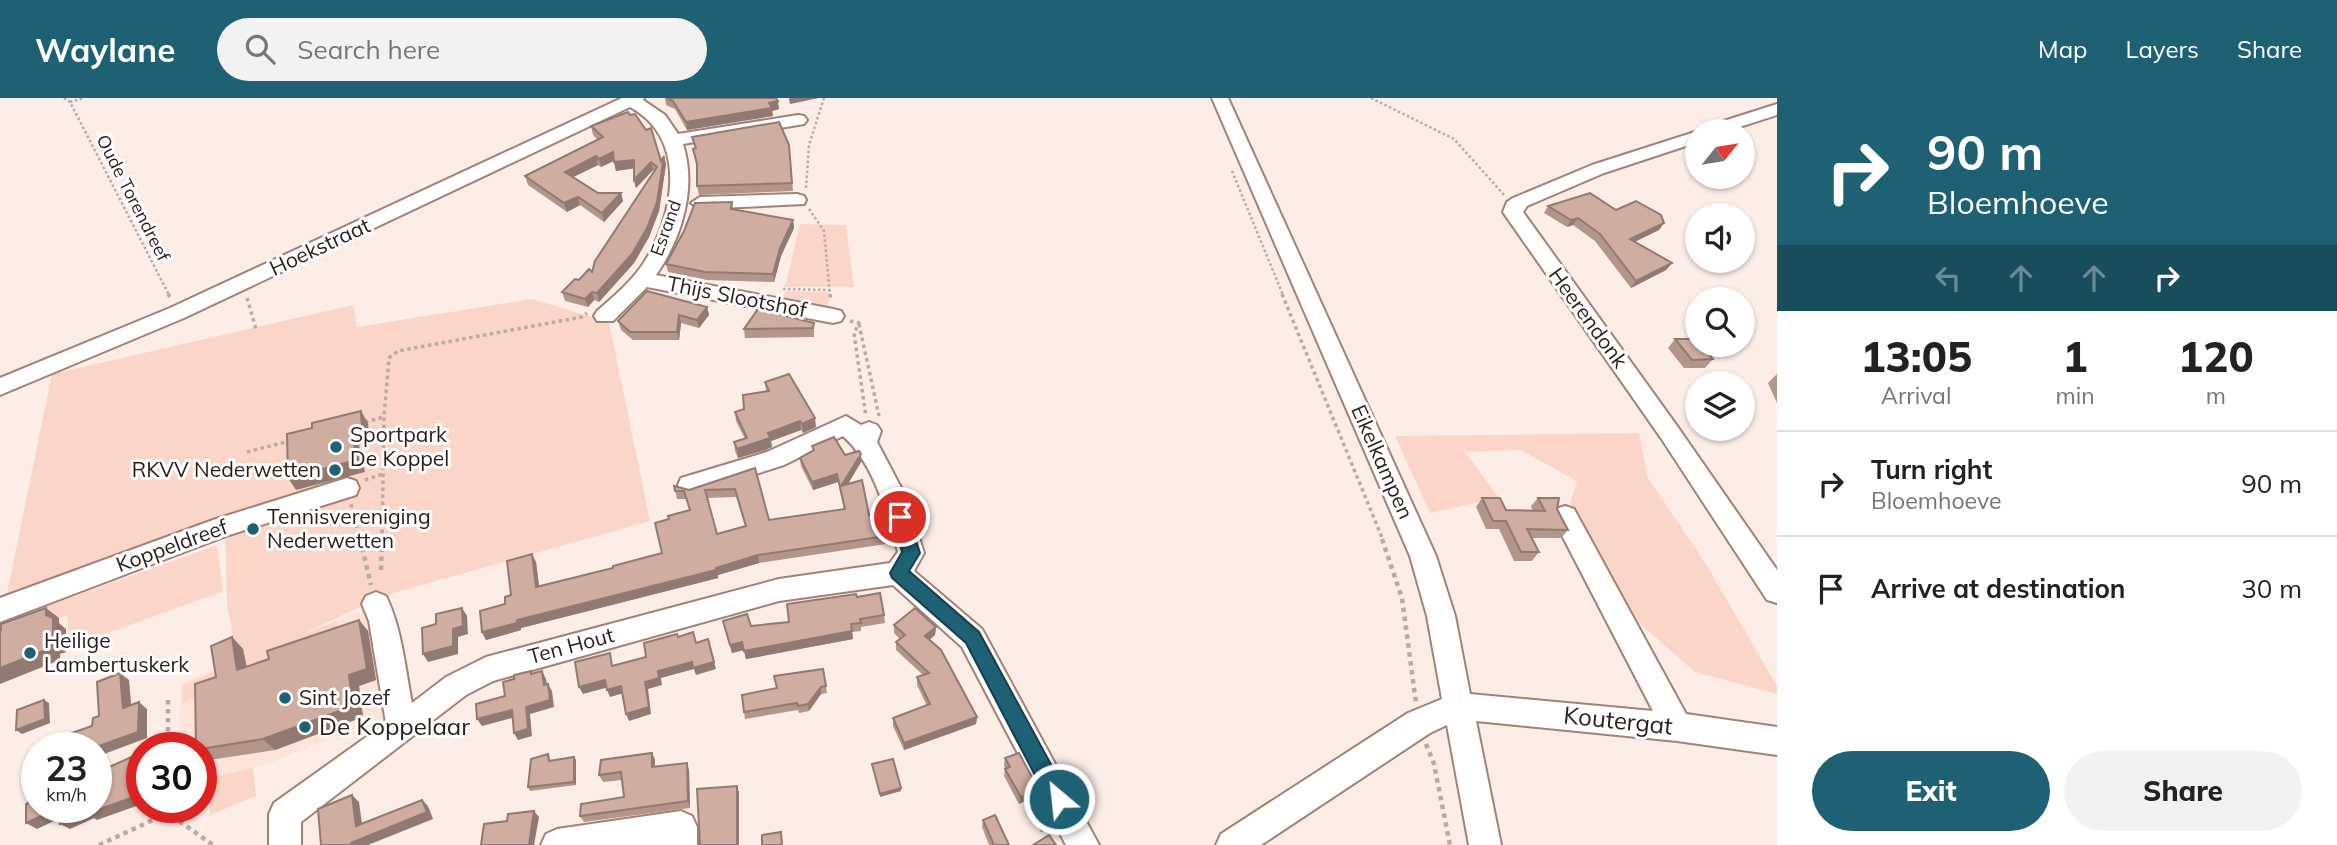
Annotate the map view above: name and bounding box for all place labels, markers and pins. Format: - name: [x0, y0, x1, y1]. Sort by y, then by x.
- place label: Sportpark De Koppel: [350, 421, 449, 471]
- marker: Sportpark De Koppel: [328, 439, 344, 455]
- place label: RKVV Nederwetten: [132, 456, 321, 482]
- marker: RKVV Nederwetten: [327, 462, 343, 478]
- pin: [870, 487, 930, 547]
- place label: Tennisvereniging Nederwetten: [267, 503, 431, 553]
- marker: Tennisvereniging Nederwetten: [245, 521, 261, 537]
- place label: Heilige Lambertuskerk: [44, 627, 189, 677]
- marker: Heilige Lambertuskerk: [22, 645, 38, 661]
- place label: Sint Jozef: [299, 684, 391, 710]
- marker: Sint Jozef: [277, 690, 293, 706]
- place label: De Koppelaar: [319, 711, 470, 741]
- marker: De Koppelaar: [297, 719, 313, 735]

